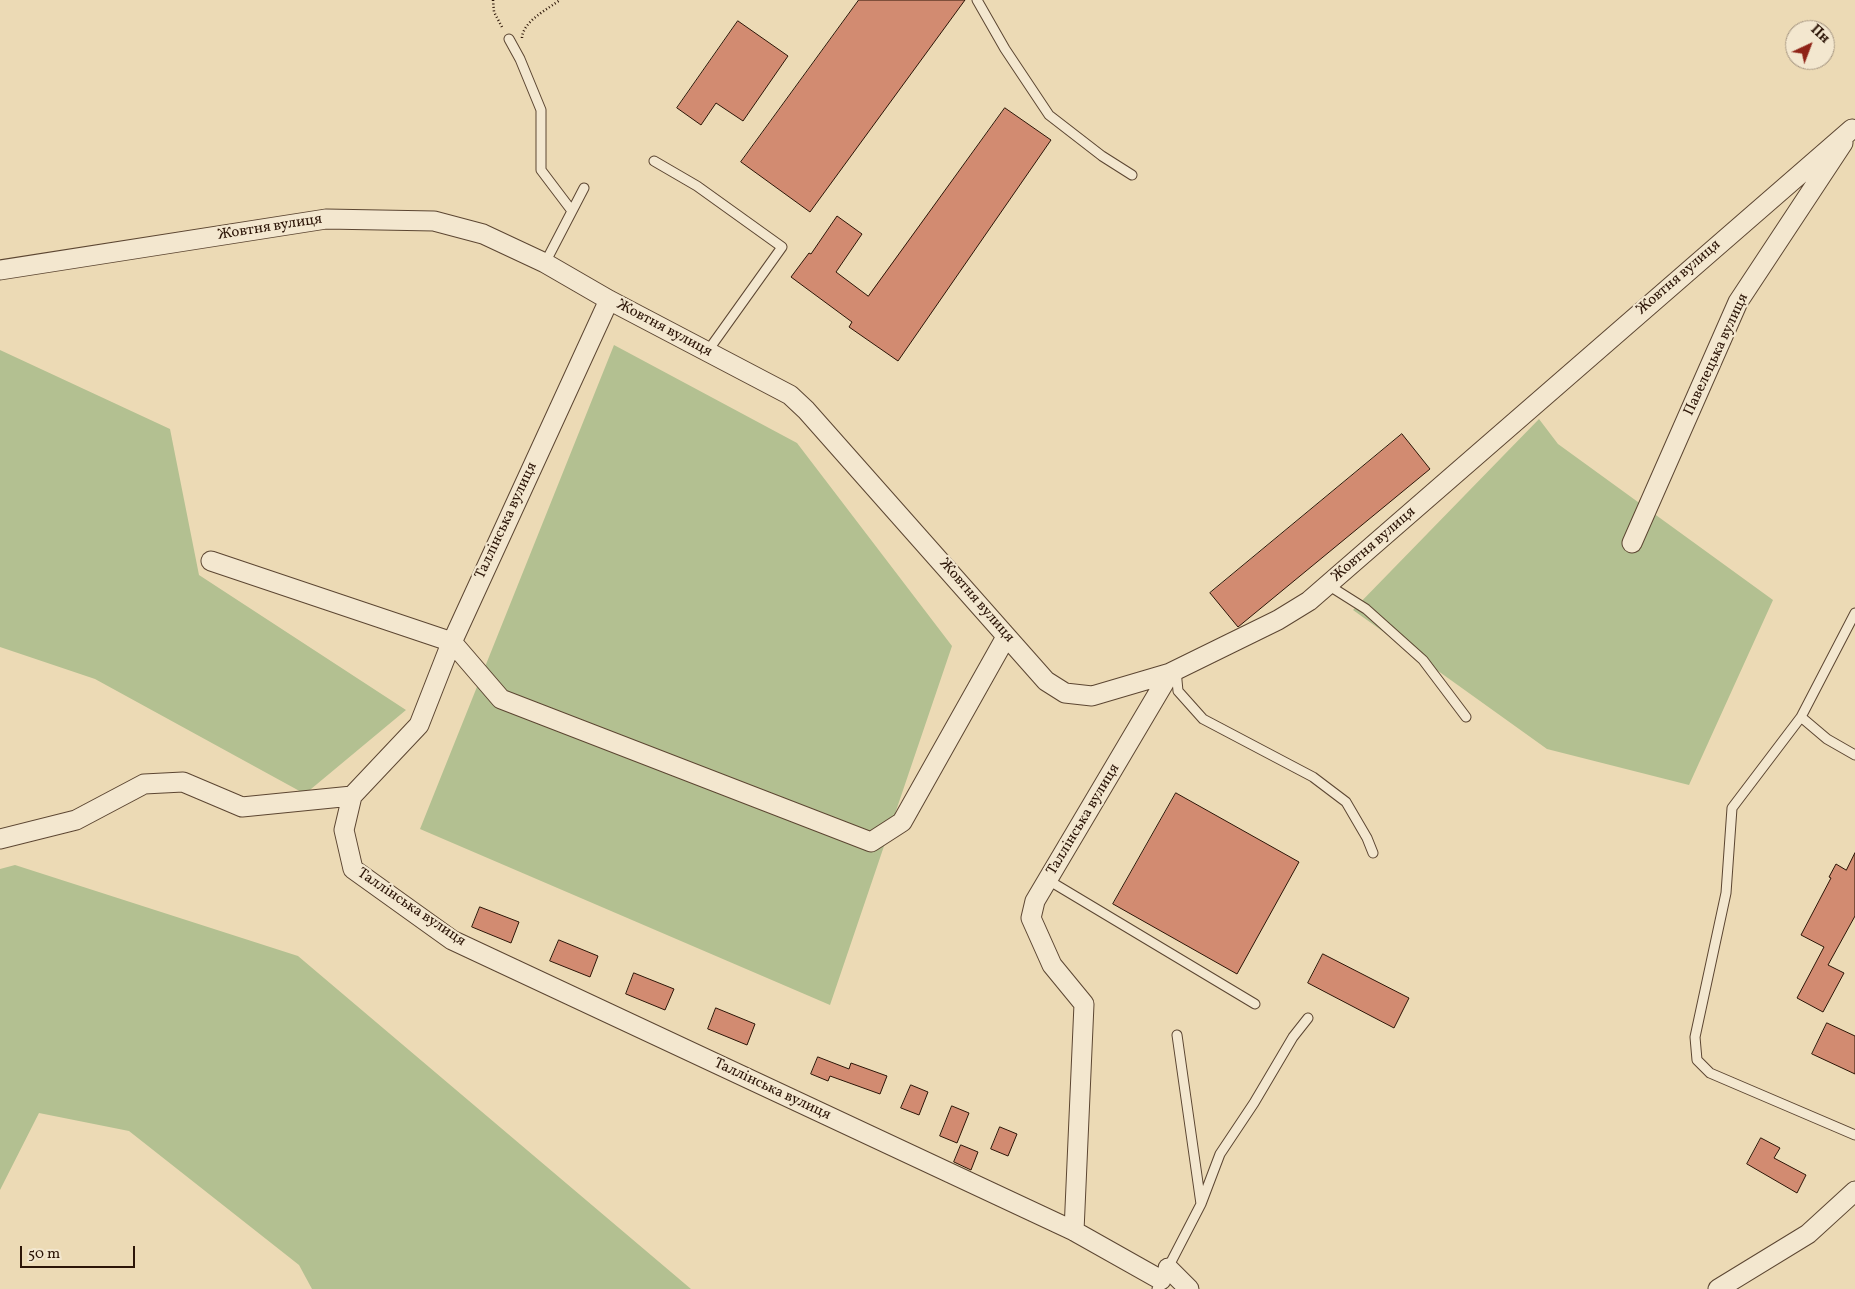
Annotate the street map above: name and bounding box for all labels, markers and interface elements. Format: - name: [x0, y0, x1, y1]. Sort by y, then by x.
- north arrow: [1785, 20, 1835, 70]
- text: Пн: [1806, 21, 1834, 48]
- street label: Жовтня вулиця: [216, 211, 324, 245]
- street label: Жовтня вулиця: [1633, 237, 1725, 319]
- street label: Павелецька вулиця: [1681, 291, 1753, 419]
- street label: Жовтня вулиця: [613, 296, 715, 362]
- street label: Таллінська вулиця: [472, 460, 542, 582]
- street label: Жовтня вулиця: [1328, 504, 1420, 586]
- street label: Жовтня вулиця: [935, 555, 1017, 647]
- street label: Таллінська вулиця: [1044, 761, 1124, 879]
- street label: Таллінська вулиця: [353, 865, 469, 951]
- street label: Таллінська вулиця: [711, 1055, 833, 1125]
- scale bar: [22, 1236, 138, 1268]
- text: 50 m: [28, 1244, 60, 1265]

